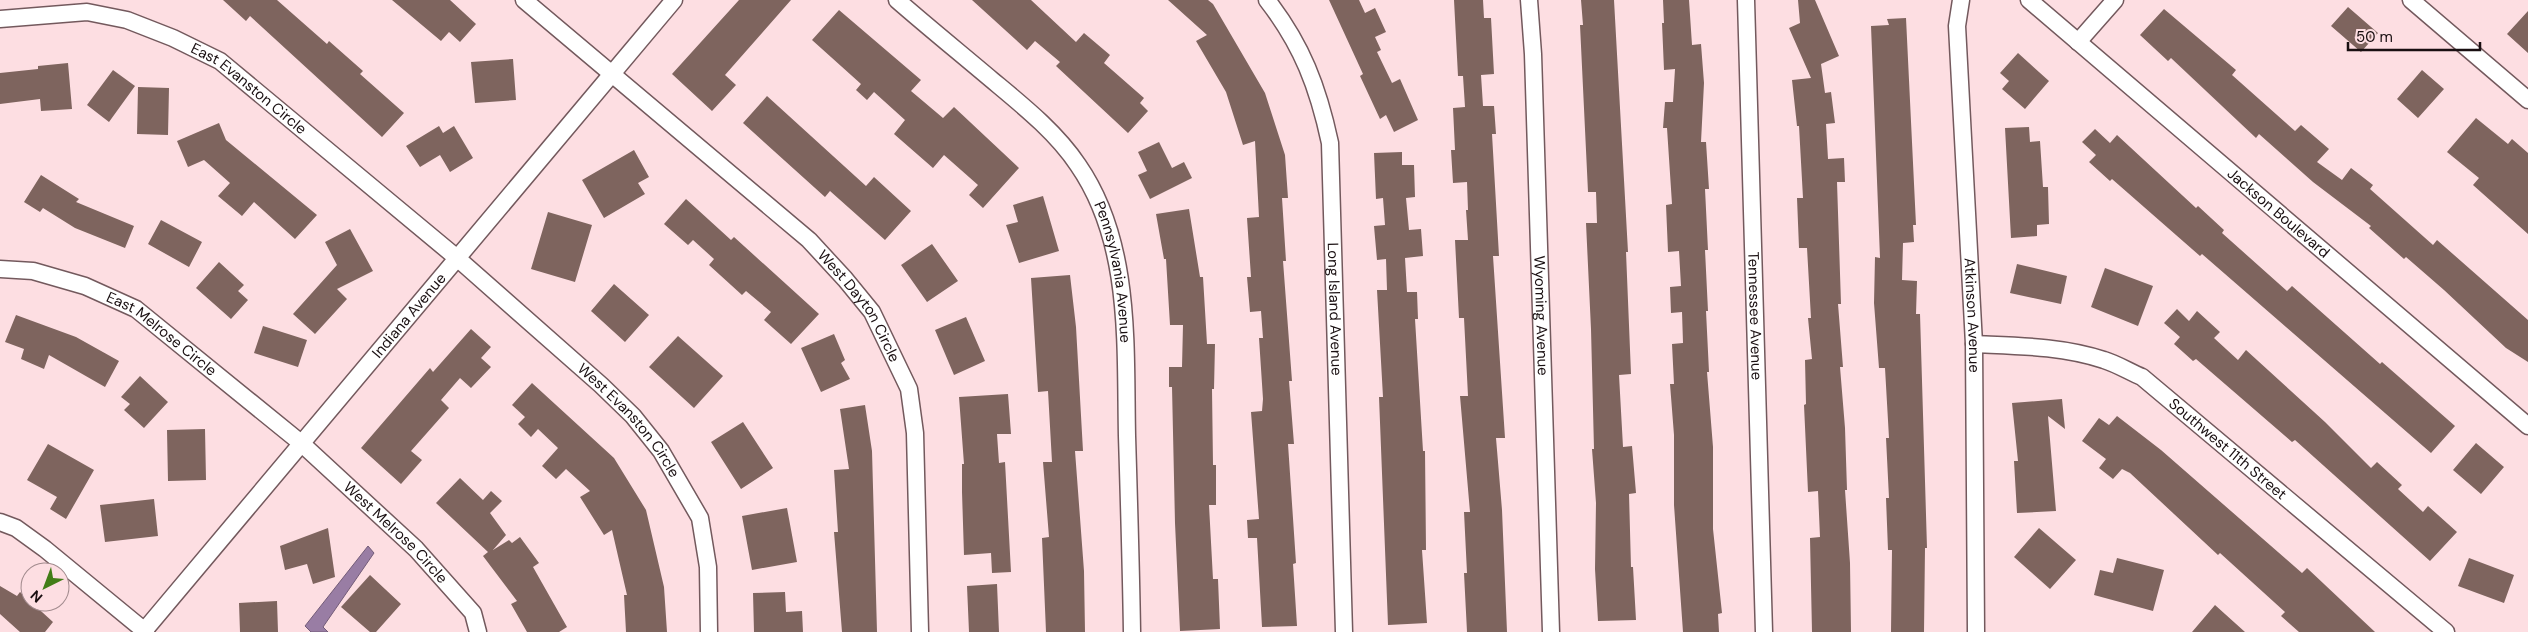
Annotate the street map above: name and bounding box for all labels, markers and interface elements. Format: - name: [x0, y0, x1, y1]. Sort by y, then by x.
- scale bar: [2348, 20, 2480, 52]
- text: 50 m: [2356, 27, 2393, 47]
- street label: East Evanston Circle: [187, 38, 311, 139]
- street label: Jackson Boulevard: [2223, 163, 2334, 262]
- street label: Pennsylvania Avenue: [1089, 198, 1135, 343]
- street label: Long Island Avenue: [1323, 242, 1347, 376]
- street label: West Dayton Circle: [813, 246, 905, 365]
- street label: Tennessee Avenue: [1743, 251, 1767, 380]
- street label: Wyoming Avenue: [1529, 255, 1553, 376]
- street label: Atkinson Avenue: [1959, 257, 1984, 373]
- street label: Indiana Avenue: [368, 269, 450, 362]
- street label: East Melrose Circle: [103, 287, 221, 381]
- street label: West Evanston Circle: [573, 359, 684, 481]
- street label: Southwest 11th Street: [2165, 394, 2291, 504]
- street label: West Melrose Circle: [339, 477, 452, 588]
- north arrow: [20, 562, 70, 612]
- text: N: [26, 587, 46, 607]

